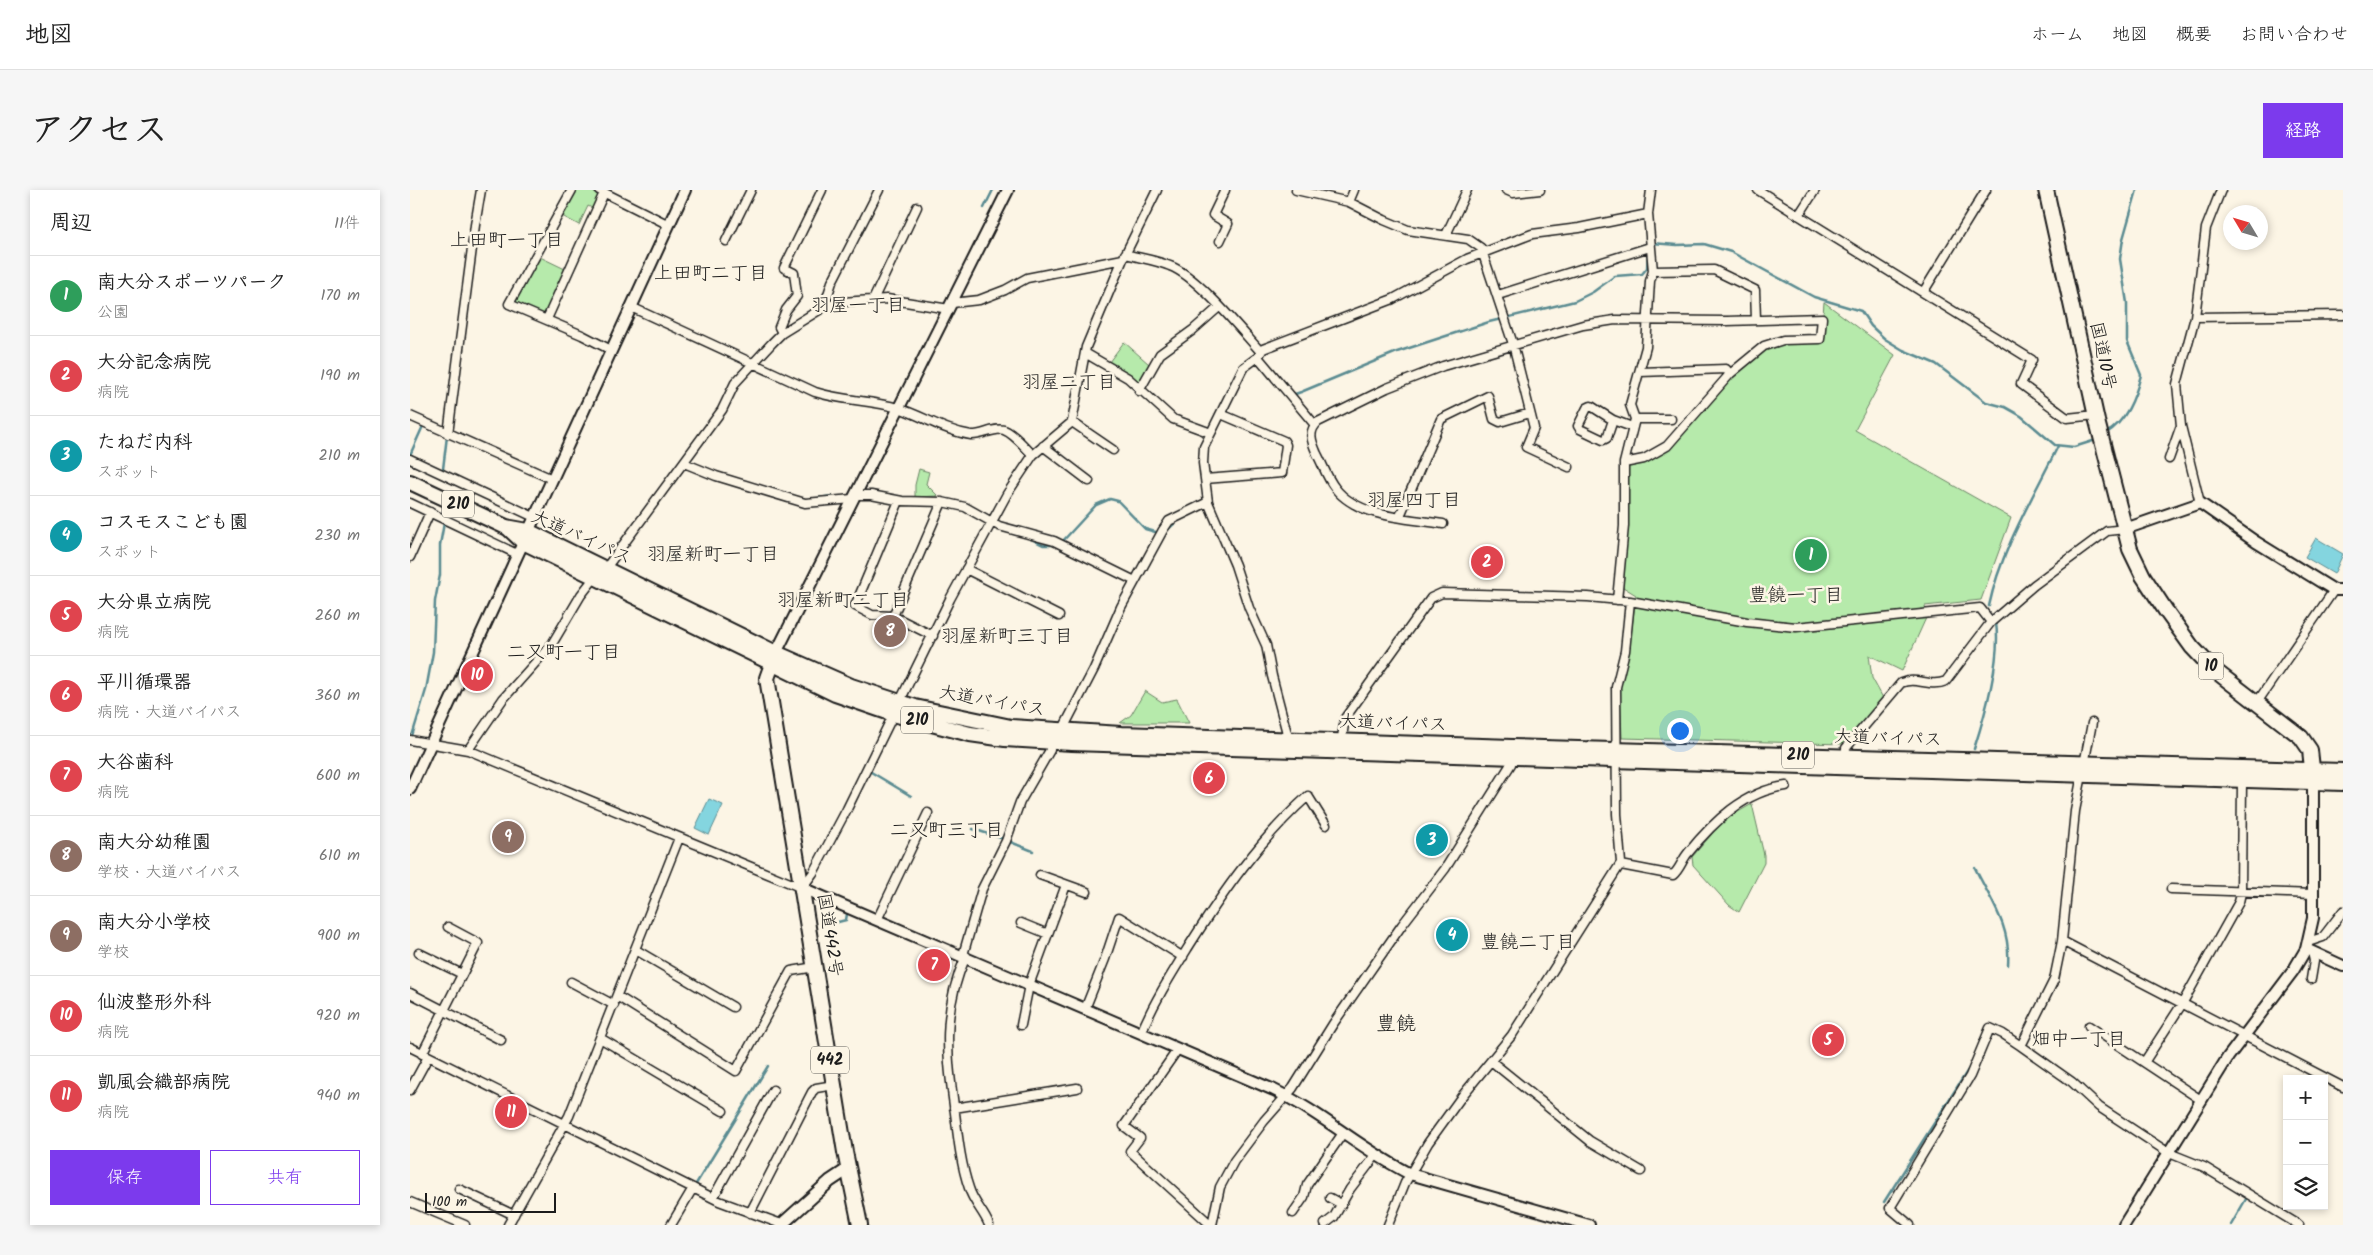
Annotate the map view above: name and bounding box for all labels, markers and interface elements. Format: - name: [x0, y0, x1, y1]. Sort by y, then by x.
- text: 地図: [25, 16, 73, 55]
- text: ホーム: [2031, 21, 2084, 50]
- text: 地図: [2112, 21, 2148, 50]
- text: 概要: [2176, 21, 2212, 50]
- text: お問い合わせ: [2240, 21, 2348, 50]
- button: 経路: [2263, 103, 2343, 158]
- text: アクセス: [30, 104, 168, 160]
- north arrow: [2223, 205, 2268, 250]
- text: 周辺: [50, 207, 92, 240]
- text: 11件: [334, 211, 360, 236]
- district label: 上田町一丁目: [450, 226, 564, 256]
- district label: 上田町二丁目: [654, 259, 768, 289]
- text: 南大分スポーツパーク: [97, 268, 286, 298]
- text: 1: [64, 283, 68, 308]
- text: 170 m: [320, 283, 360, 308]
- district label: 羽屋一丁目: [810, 291, 906, 321]
- text: 公園: [97, 300, 129, 325]
- street label: 国道10号: [2081, 319, 2123, 393]
- text: 大分記念病院: [97, 348, 211, 378]
- text: 2: [61, 363, 71, 388]
- text: 190 m: [320, 363, 360, 388]
- district label: 羽屋二丁目: [1021, 368, 1117, 398]
- text: 病院: [97, 380, 129, 405]
- text: たねだ内科: [97, 428, 192, 458]
- text: 3: [62, 443, 70, 468]
- text: 210 m: [319, 443, 360, 468]
- text: スポット: [97, 460, 161, 485]
- district label: 羽屋四丁目: [1366, 486, 1462, 516]
- road number: 210: [442, 490, 474, 518]
- street label: 大道バイパス: [526, 503, 636, 573]
- text: コスモスこども園: [97, 508, 248, 538]
- text: 4: [62, 523, 70, 548]
- text: 230 m: [314, 523, 360, 548]
- pin: 1: [1795, 536, 1827, 574]
- text: スポット: [97, 540, 161, 565]
- district label: 羽屋新町一丁目: [646, 540, 780, 570]
- pin: 2: [1471, 543, 1503, 581]
- district label: 豊饒一丁目: [1748, 581, 1844, 611]
- district label: 羽屋新町二丁目: [776, 586, 910, 616]
- text: 大分県立病院: [97, 588, 211, 618]
- text: 5: [62, 603, 70, 628]
- text: 260 m: [315, 603, 360, 628]
- pin: 8: [874, 612, 906, 650]
- text: 病院: [97, 620, 129, 645]
- district label: 羽屋新町三丁目: [940, 622, 1074, 652]
- district label: 二又町一丁目: [507, 638, 621, 668]
- road number: 10: [2198, 652, 2224, 680]
- pin: 10: [461, 656, 493, 694]
- text: 平川循環器: [97, 668, 192, 698]
- street label: 大道バイパス: [936, 678, 1048, 726]
- text: 6: [62, 683, 70, 708]
- text: 360 m: [315, 683, 360, 708]
- text: 病院 · 大道バイパス: [97, 700, 241, 725]
- road number: 210: [901, 706, 933, 734]
- street label: 大道バイパス: [1339, 708, 1447, 740]
- your location: [1667, 718, 1693, 744]
- street label: 大道バイパス: [1834, 723, 1942, 755]
- road number: 210: [1782, 742, 1814, 768]
- text: 大谷歯科: [97, 748, 173, 778]
- pin: 6: [1193, 759, 1225, 797]
- text: 7: [62, 763, 70, 788]
- text: 600 m: [316, 763, 360, 788]
- text: 病院: [97, 780, 129, 805]
- district label: 二又町三丁目: [890, 816, 1004, 846]
- pin: 9: [492, 818, 524, 856]
- pin: 3: [1416, 821, 1448, 859]
- text: 南大分幼稚園: [97, 828, 211, 858]
- text: 8: [61, 843, 71, 868]
- text: 610 m: [319, 843, 360, 868]
- text: 学校 · 大道バイパス: [97, 860, 241, 885]
- street label: 国道442号: [808, 891, 850, 979]
- text: 南大分小学校: [97, 908, 211, 938]
- pin: 4: [1436, 916, 1468, 954]
- text: 9: [62, 923, 70, 948]
- text: 900 m: [317, 923, 360, 948]
- district label: 豊饒二丁目: [1480, 928, 1576, 958]
- text: 学校: [97, 940, 129, 965]
- pin: 7: [918, 946, 950, 984]
- text: 仙波整形外科: [97, 988, 211, 1018]
- text: 10: [59, 1003, 73, 1028]
- text: 920 m: [316, 1003, 360, 1028]
- district label: 豊饒: [1376, 1009, 1416, 1041]
- text: 病院: [97, 1020, 129, 1045]
- pin: 5: [1812, 1021, 1844, 1059]
- district label: 畑中一丁目: [2031, 1025, 2127, 1055]
- road number: 442: [811, 1046, 849, 1074]
- text: 凱風会織部病院: [97, 1068, 230, 1098]
- map controls: [2283, 1075, 2328, 1210]
- button: +: [2283, 1075, 2328, 1120]
- text: 11: [61, 1083, 71, 1108]
- text: 940 m: [316, 1083, 360, 1108]
- pin: 11: [495, 1093, 527, 1131]
- text: 病院: [97, 1100, 129, 1125]
- button: −: [2283, 1120, 2328, 1165]
- button: 保存: [50, 1150, 200, 1205]
- button: 共有: [210, 1150, 360, 1205]
- button: layers: [2283, 1165, 2328, 1210]
- scale bar: [425, 1190, 556, 1213]
- text: 100 m: [432, 1191, 467, 1213]

